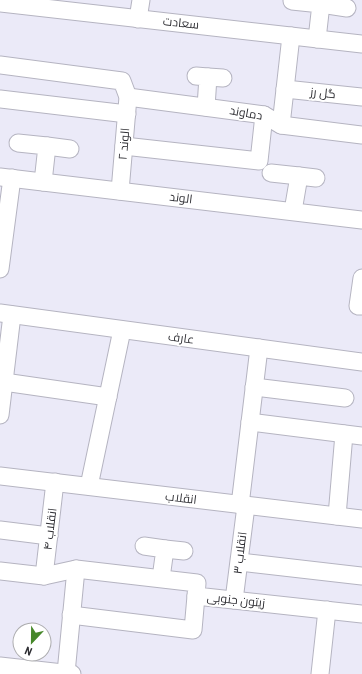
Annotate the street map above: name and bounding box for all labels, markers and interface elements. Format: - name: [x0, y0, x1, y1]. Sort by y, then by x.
- street label: سعادت: [162, 14, 200, 32]
- street label: گل رز: [309, 85, 336, 101]
- street label: دماوند: [228, 103, 264, 123]
- street label: الوند ۲: [116, 127, 132, 161]
- street label: الوند: [169, 190, 193, 206]
- street label: عارف: [167, 329, 195, 347]
- street label: انقلاب: [164, 489, 198, 507]
- street label: انقلاب ۴: [40, 507, 60, 551]
- street label: انقلاب ۳: [230, 531, 250, 575]
- street label: زیتون جنوبی: [206, 590, 266, 610]
- north arrow: [12, 622, 52, 662]
- text: N: [23, 643, 34, 658]

